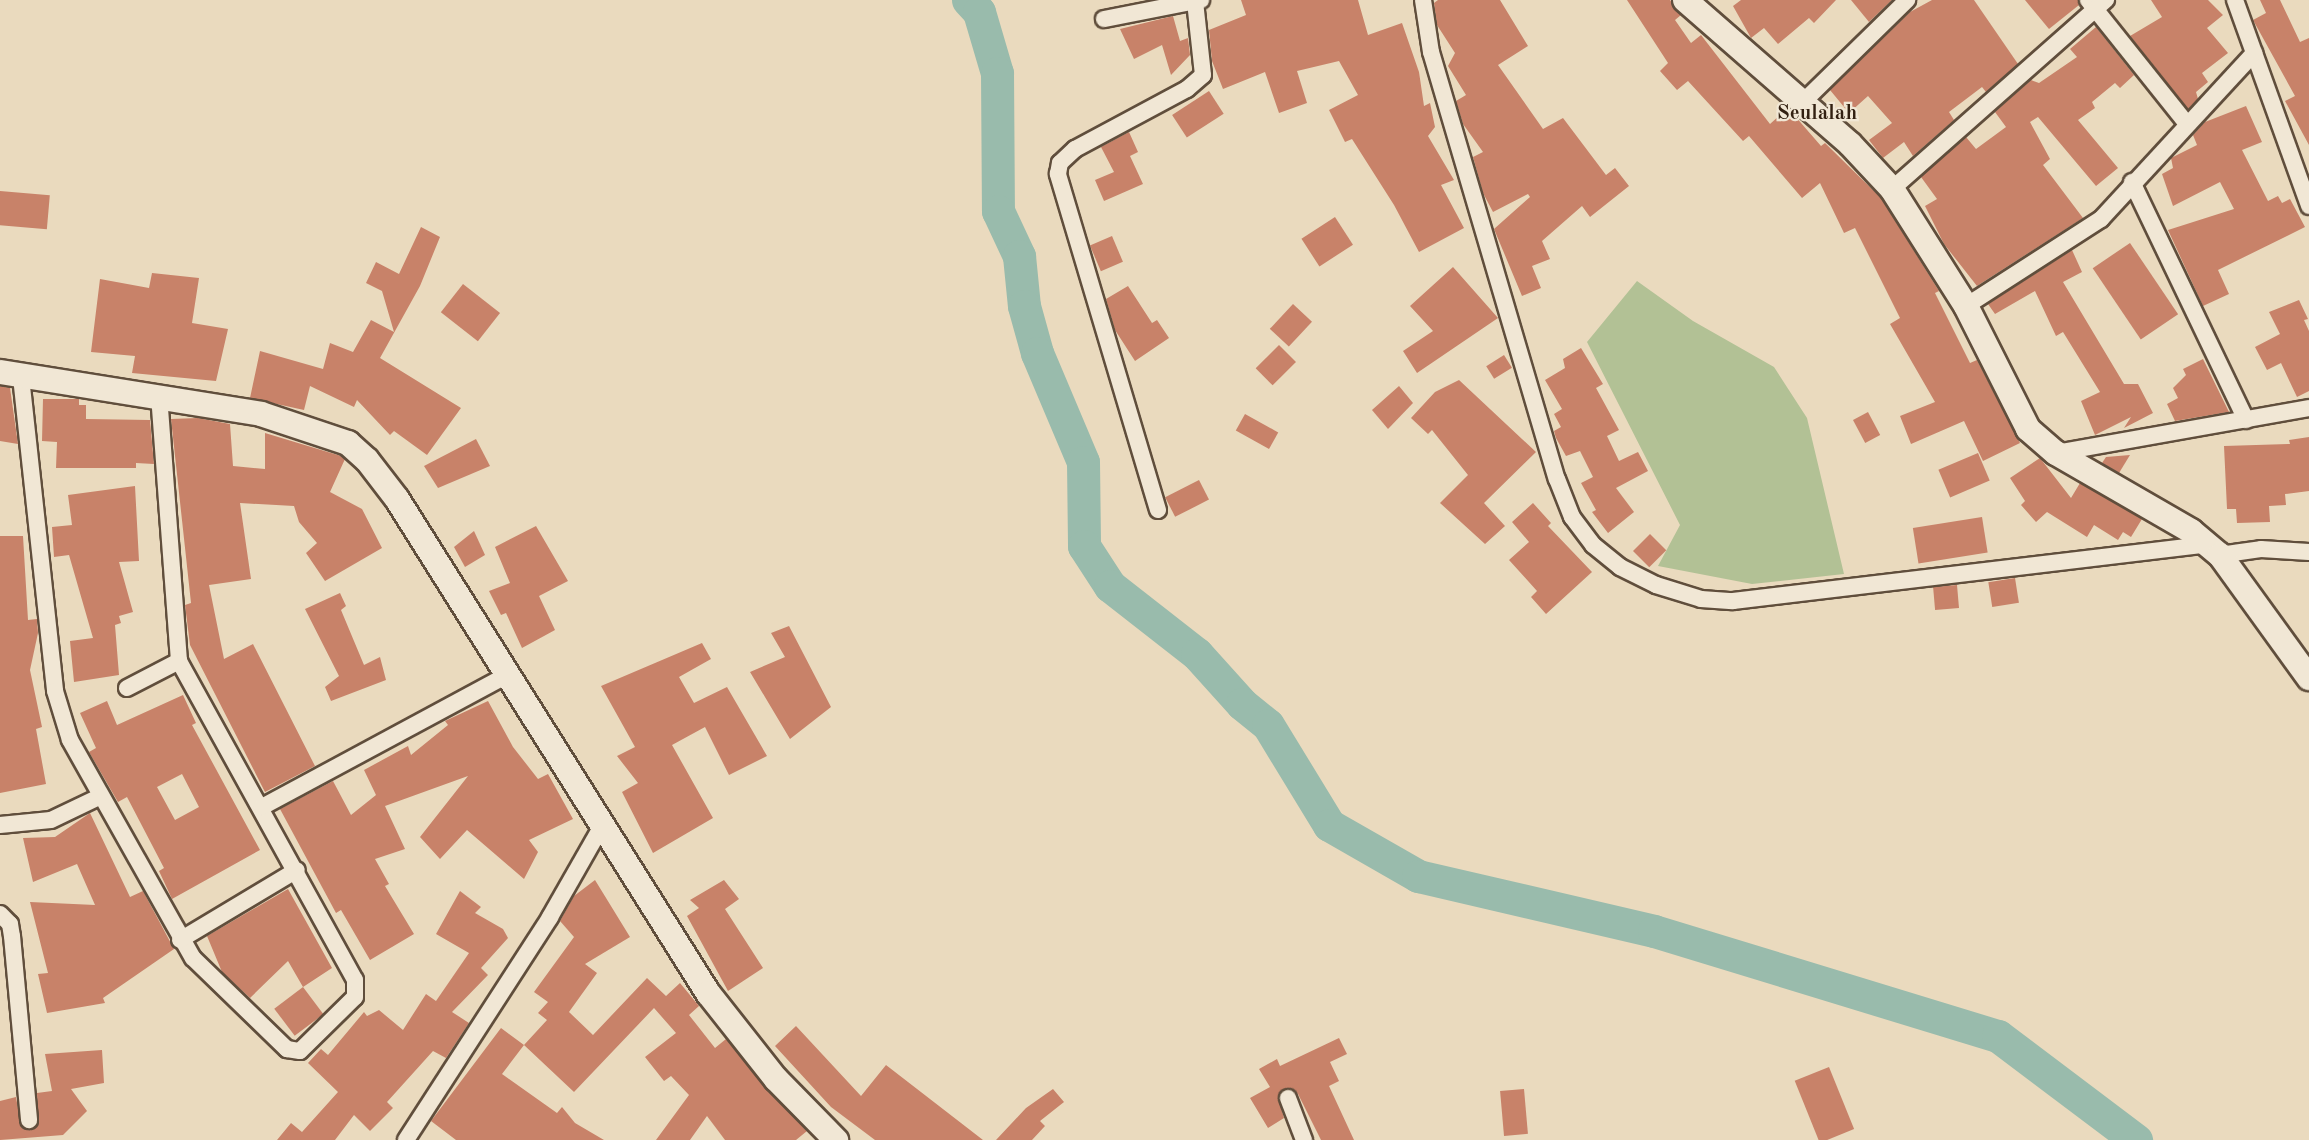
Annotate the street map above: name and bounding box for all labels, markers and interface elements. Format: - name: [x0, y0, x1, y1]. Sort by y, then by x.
- district label: Seulalah: [1777, 101, 1857, 127]

